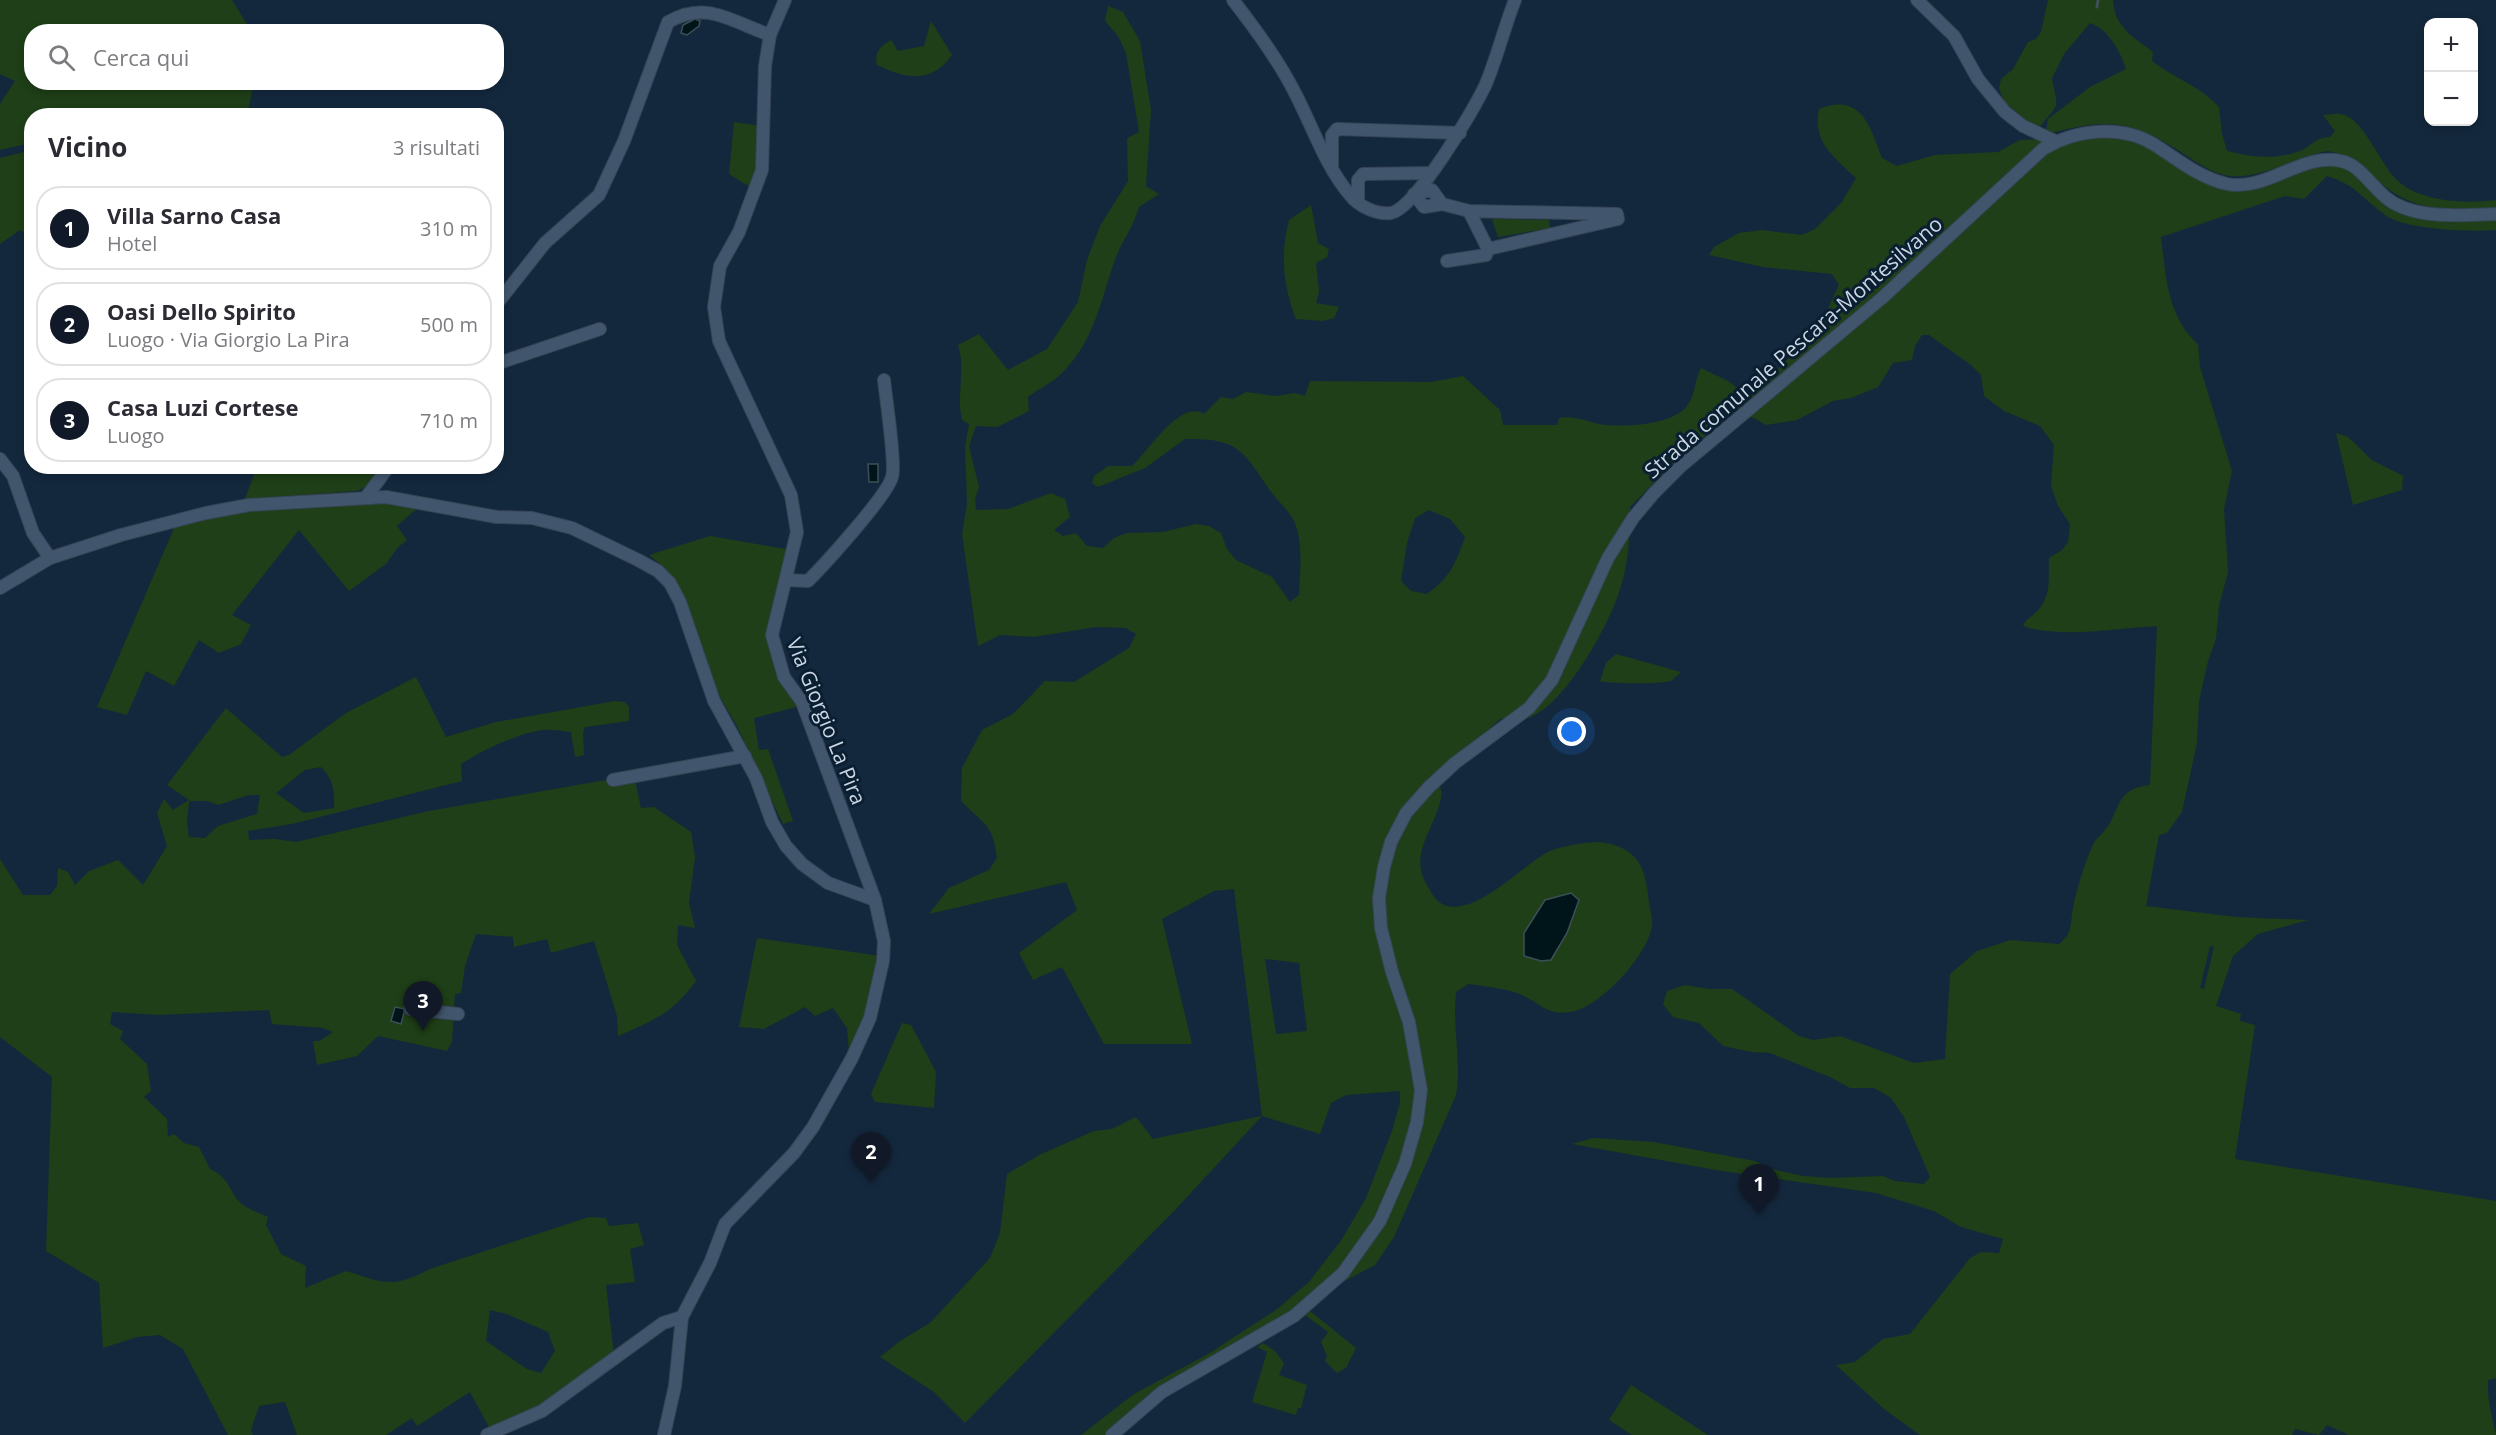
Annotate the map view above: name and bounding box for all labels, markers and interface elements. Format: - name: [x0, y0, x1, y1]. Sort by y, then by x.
- map controls: [2424, 18, 2478, 126]
- button: +: [2424, 18, 2478, 72]
- search box: [24, 24, 504, 90]
- icon: search: [45, 41, 78, 74]
- text: Cerca qui: [93, 42, 189, 72]
- button: −: [2424, 72, 2478, 126]
- text: Vicino: [48, 129, 127, 165]
- text: 3 risultati: [393, 134, 480, 161]
- text: Villa Sarno Casa: [107, 200, 281, 230]
- street label: Strada comunale Pescara-Montesilvano: [1638, 210, 1948, 484]
- text: 1: [64, 215, 75, 242]
- text: 310 m: [420, 215, 478, 242]
- text: Hotel: [107, 230, 157, 257]
- text: Oasi Dello Spirito: [107, 296, 296, 326]
- text: 2: [64, 311, 75, 338]
- text: 500 m: [420, 311, 478, 338]
- text: Luogo · Via Giorgio La Pira: [107, 326, 350, 353]
- text: Casa Luzi Cortese: [107, 392, 298, 422]
- text: 3: [64, 407, 75, 434]
- text: 710 m: [420, 407, 478, 434]
- text: Luogo: [107, 422, 165, 449]
- street label: Via Giorgio La Pira: [781, 633, 873, 809]
- your location: [1557, 717, 1586, 746]
- pin: 3: [404, 982, 442, 1031]
- pin: 2: [852, 1132, 890, 1182]
- pin: 1: [1740, 1164, 1778, 1214]

